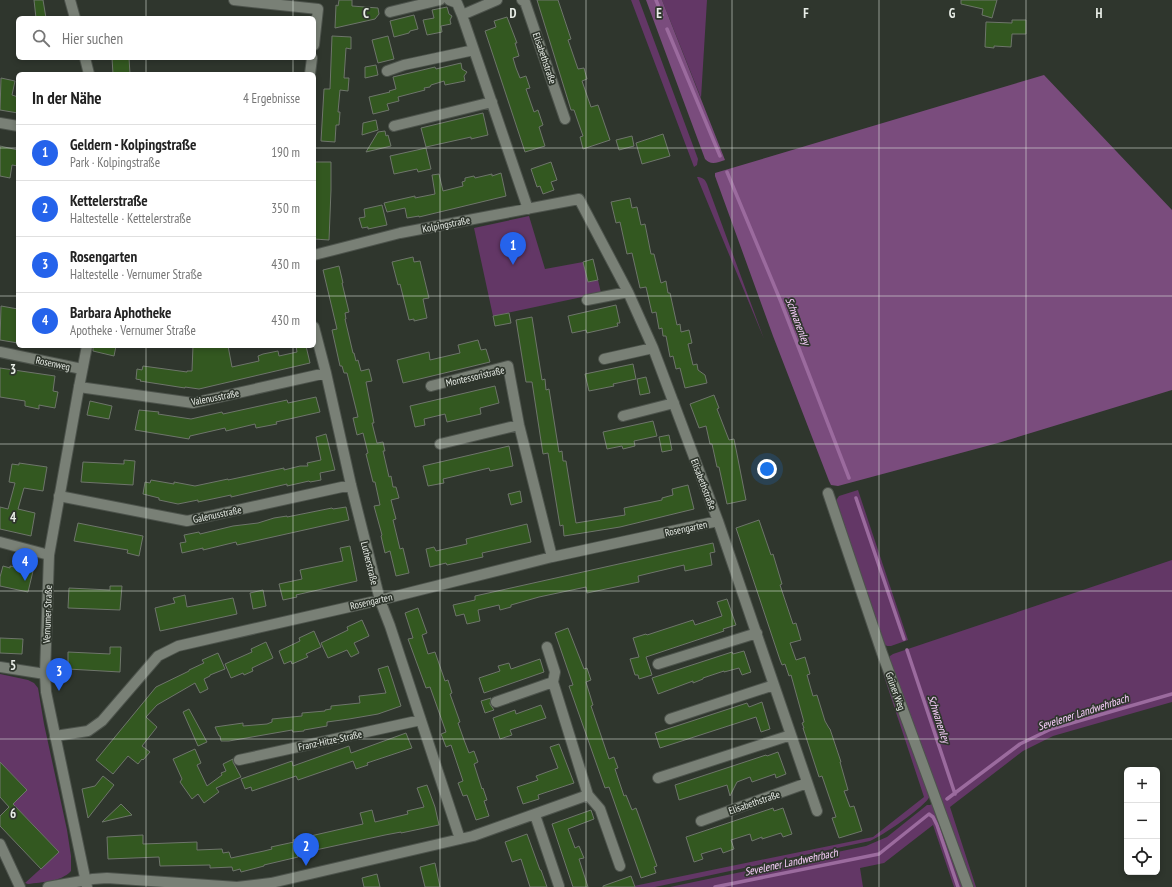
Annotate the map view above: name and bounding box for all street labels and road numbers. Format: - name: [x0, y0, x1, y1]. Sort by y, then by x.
- street label: Elisabethstraße: [530, 31, 559, 86]
- street label: Kolpingstraße: [421, 214, 471, 235]
- street label: Rosenweg: [35, 354, 71, 373]
- street label: Montessoristraße: [445, 363, 506, 390]
- street label: Valenusstraße: [189, 386, 240, 409]
- street label: Elisabethstraße: [688, 457, 719, 512]
- street label: Galenusstraße: [192, 503, 243, 526]
- street label: Rosengarten: [664, 518, 709, 539]
- street label: Lutherstraße: [358, 540, 381, 586]
- street label: Vernumer Straße: [40, 585, 55, 644]
- street label: Rosengarten: [349, 590, 394, 613]
- street label: Grüner Weg: [883, 670, 908, 712]
- street label: Franz-Hitze-Straße: [297, 727, 363, 754]
- street label: Elisabethstraße: [727, 788, 782, 817]

